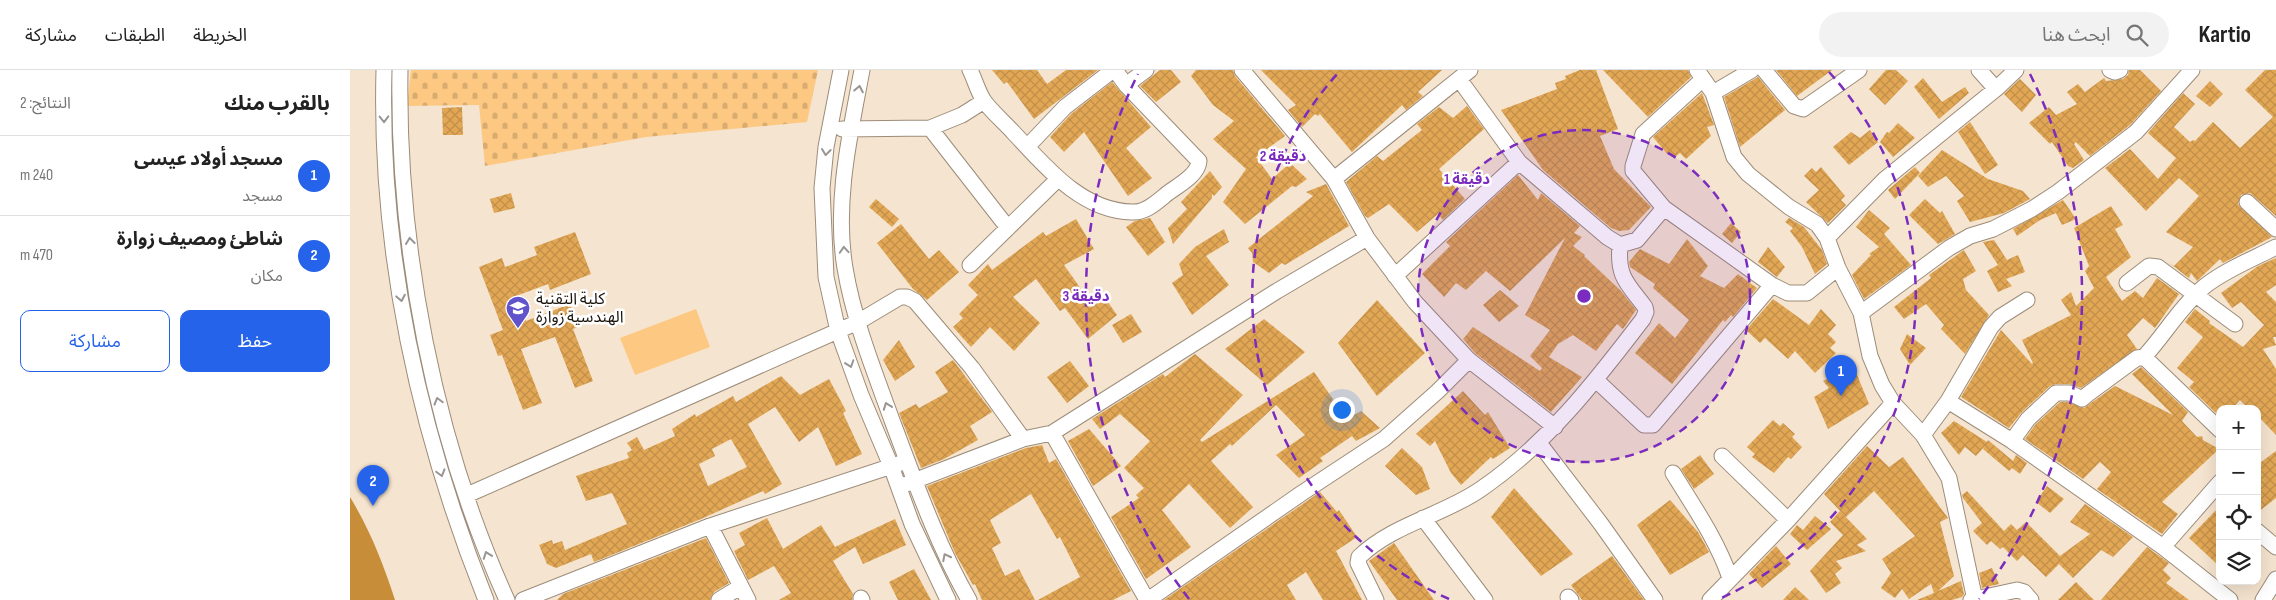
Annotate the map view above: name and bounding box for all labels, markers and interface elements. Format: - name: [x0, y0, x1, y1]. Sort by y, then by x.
- search box: [1819, 12, 2169, 57]
- text: Kartio: [2199, 20, 2251, 49]
- icon: search: [2123, 21, 2151, 49]
- text: ابحث هنا: [2042, 24, 2111, 47]
- text: مشاركة: [25, 25, 77, 46]
- text: الطبقات: [105, 25, 165, 46]
- text: الخريطة: [193, 25, 247, 46]
- one-way arrow: [853, 84, 864, 93]
- text: بالقرب منك: [224, 91, 330, 116]
- text: النتائج: 2: [20, 94, 71, 113]
- one-way arrow: [379, 115, 389, 123]
- text: 2 دقيقة: [1260, 147, 1307, 166]
- text: مسجد أولاد عيسى: [134, 148, 283, 171]
- one-way arrow: [821, 149, 832, 157]
- text: 240 m: [20, 166, 53, 185]
- text: 1: [311, 166, 317, 185]
- text: 1 دقيقة: [1444, 170, 1490, 189]
- text: مسجد: [242, 187, 283, 206]
- text: شاطئ ومصيف زوارة: [117, 228, 283, 251]
- one-way arrow: [405, 236, 416, 244]
- one-way arrow: [838, 245, 849, 253]
- text: 470 m: [20, 246, 53, 265]
- text: 2: [311, 246, 318, 265]
- text: مكان: [251, 267, 283, 286]
- text: 3 دقيقة: [1063, 287, 1110, 306]
- centre of rings: [1575, 287, 1593, 305]
- place label: كلية التقنية الهندسية زوارة: [536, 290, 623, 327]
- one-way arrow: [395, 293, 405, 302]
- school or university icon: كلية التقنية الهندسية زوارة: [505, 295, 531, 329]
- button: مشاركة: [20, 310, 170, 372]
- button: حفظ: [180, 310, 330, 372]
- pin: 1: [1825, 355, 1857, 396]
- one-way arrow: [844, 359, 854, 367]
- one-way arrow: [434, 397, 444, 405]
- your location: [1329, 397, 1355, 423]
- one-way arrow: [883, 402, 893, 411]
- map controls: [2216, 405, 2261, 585]
- button: +: [2216, 405, 2261, 450]
- button: −: [2216, 450, 2261, 495]
- pin: 2: [357, 465, 389, 506]
- one-way arrow: [435, 469, 446, 477]
- button: locate: [2216, 495, 2261, 540]
- button: layers: [2216, 540, 2261, 585]
- one-way arrow: [483, 552, 493, 560]
- one-way arrow: [942, 553, 952, 562]

